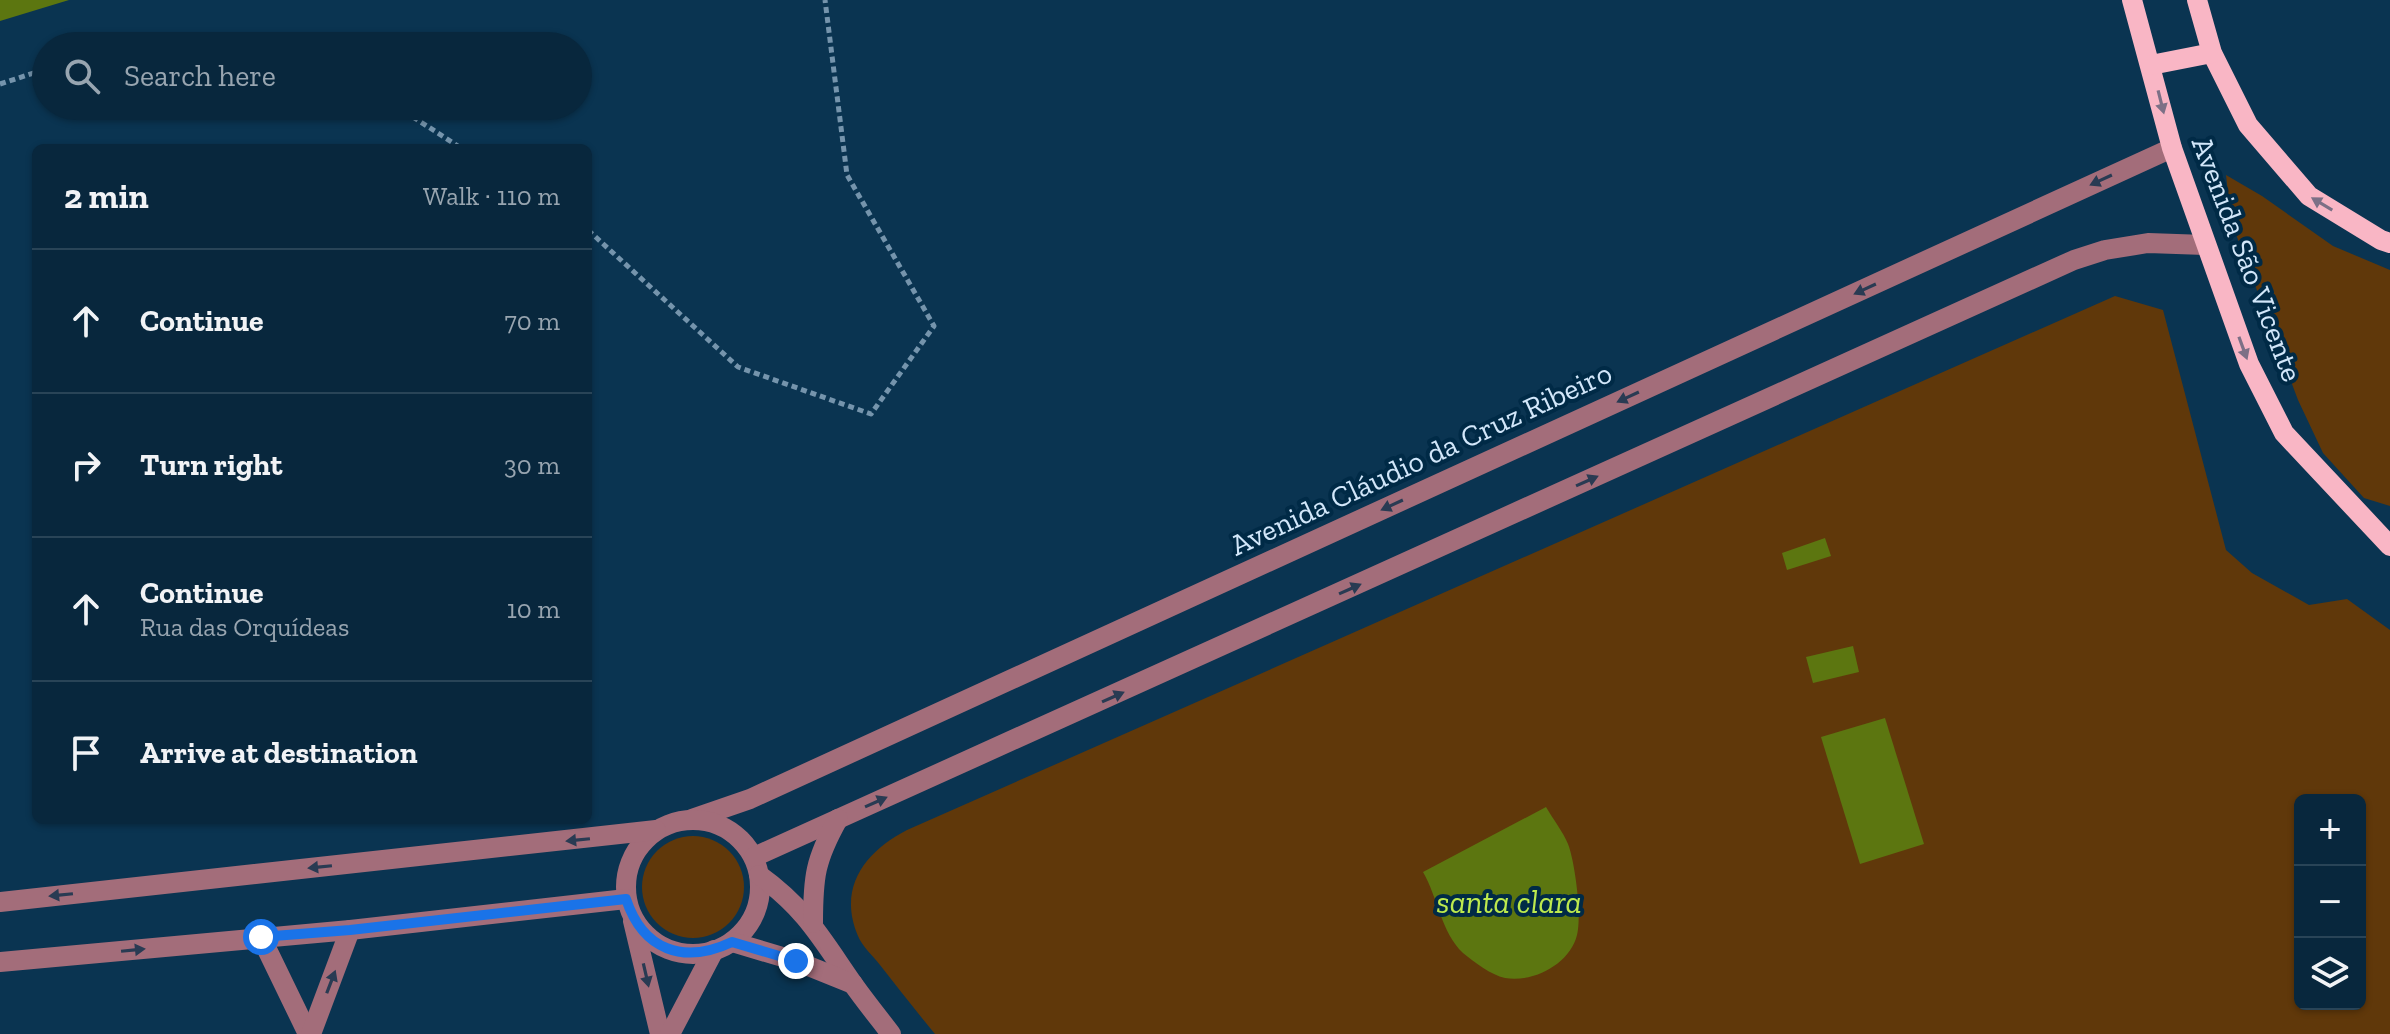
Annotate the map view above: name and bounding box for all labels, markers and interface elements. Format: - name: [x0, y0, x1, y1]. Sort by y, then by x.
- search box: [32, 32, 592, 120]
- icon: search: [60, 54, 104, 98]
- text: Search here: [124, 58, 276, 94]
- one-way arrow: [2155, 90, 2167, 115]
- street label: Avenida São Vicente: [2184, 131, 2310, 387]
- one-way arrow: [2089, 173, 2113, 187]
- text: 2 min: [64, 176, 149, 217]
- text: Walk · 110 m: [423, 180, 560, 212]
- one-way arrow: [2311, 198, 2333, 212]
- one-way arrow: [1853, 282, 1876, 295]
- icon: ahead: [64, 299, 108, 343]
- text: Continue: [140, 303, 264, 339]
- text: 70 m: [504, 305, 560, 337]
- one-way arrow: [2237, 337, 2250, 361]
- street label: Avenida Cláudio da Cruz Ribeiro: [1225, 355, 1617, 563]
- one-way arrow: [1616, 390, 1640, 404]
- icon: right: [64, 443, 108, 487]
- text: Turn right: [140, 447, 282, 483]
- text: 30 m: [504, 449, 560, 481]
- one-way arrow: [1575, 475, 1599, 488]
- one-way arrow: [1380, 498, 1404, 512]
- text: Continue: [140, 575, 264, 611]
- one-way arrow: [1338, 582, 1362, 596]
- icon: ahead: [64, 587, 108, 631]
- text: 10 m: [507, 593, 560, 625]
- text: Rua das Orquídeas: [140, 611, 349, 643]
- one-way arrow: [1102, 690, 1125, 703]
- icon: arrive: [64, 731, 108, 775]
- text: Arrive at destination: [140, 735, 417, 771]
- map controls: [2294, 794, 2366, 1010]
- button: +: [2294, 794, 2366, 866]
- one-way arrow: [864, 796, 888, 809]
- one-way arrow: [565, 833, 590, 846]
- one-way arrow: [307, 861, 332, 874]
- button: −: [2294, 866, 2366, 938]
- water label: santa clara: [1436, 883, 1582, 921]
- one-way arrow: [48, 889, 73, 902]
- route start: [243, 919, 279, 955]
- button: layers: [2294, 938, 2366, 1010]
- one-way arrow: [121, 943, 146, 956]
- route end: [778, 943, 814, 979]
- one-way arrow: [640, 963, 653, 988]
- one-way arrow: [325, 970, 338, 994]

